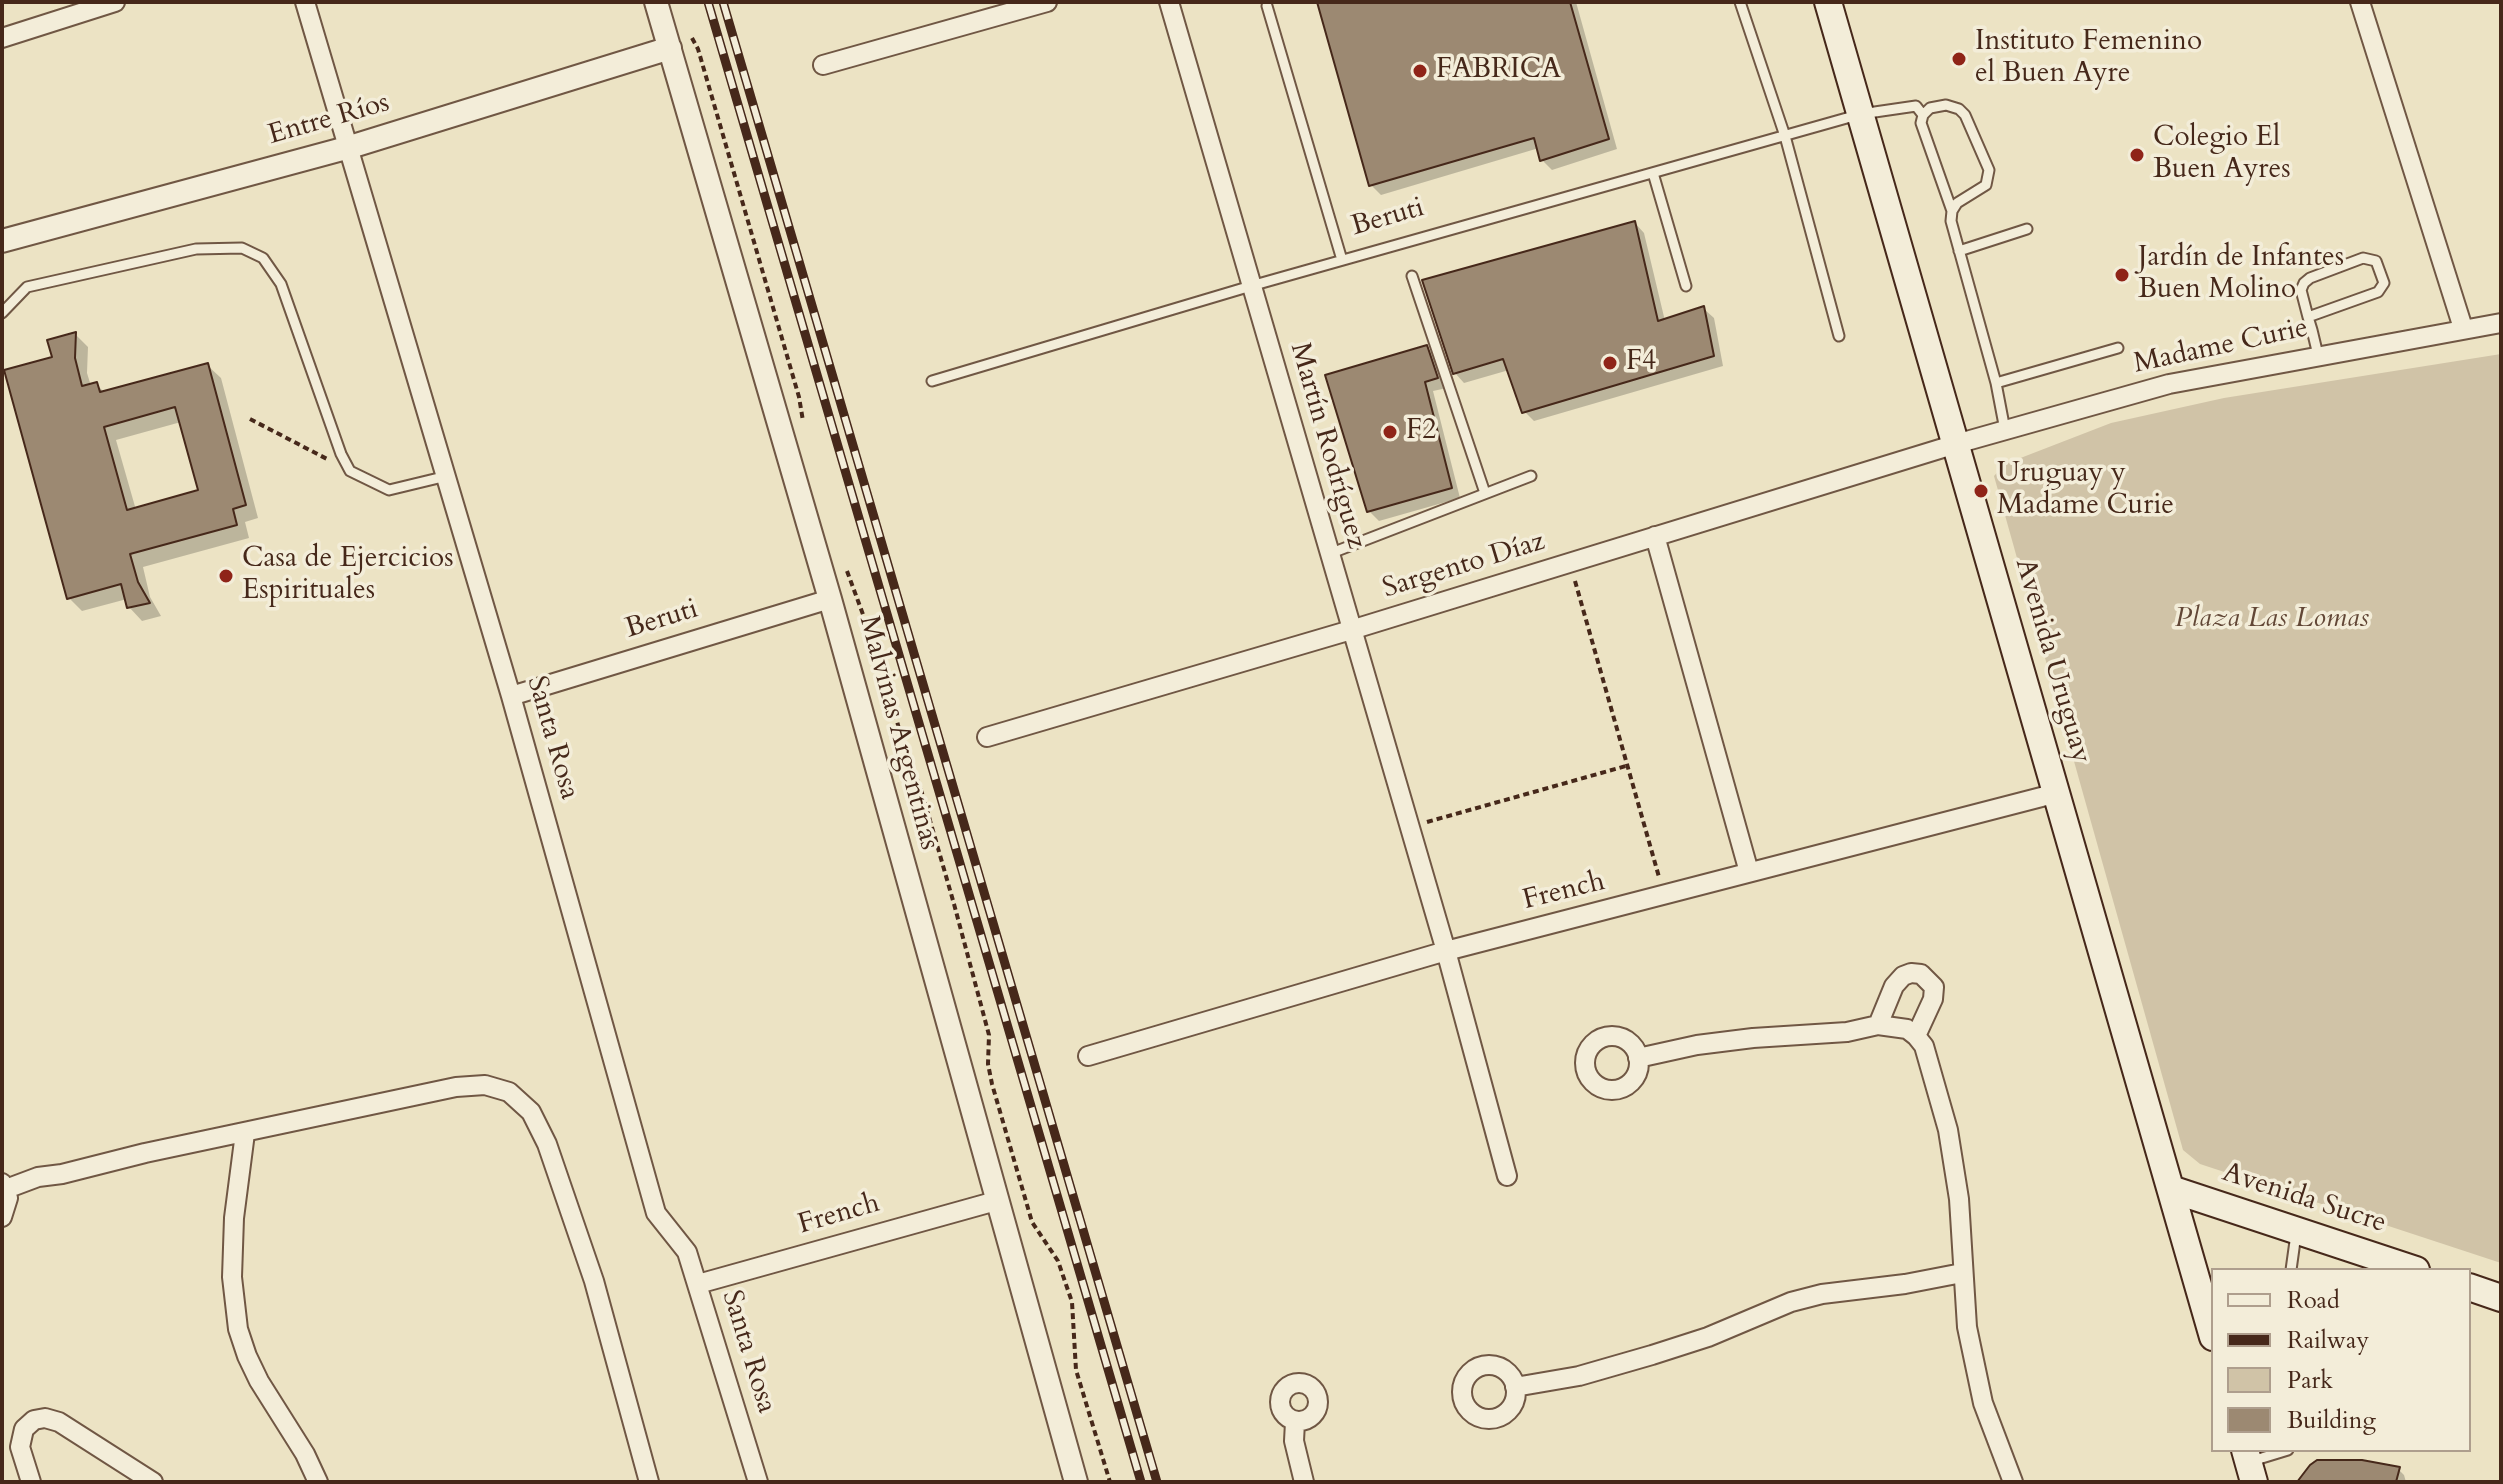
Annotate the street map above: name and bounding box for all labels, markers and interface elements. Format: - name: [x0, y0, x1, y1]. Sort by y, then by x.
- place label: Instituto Femenino el Buen Ayre: [1975, 26, 2202, 92]
- marker: Instituto Femenino el Buen Ayre: [1950, 50, 1968, 68]
- place label: FABRICA: [1436, 54, 1561, 88]
- marker: FABRICA: [1411, 62, 1429, 80]
- street label: Entre Ríos: [265, 87, 393, 153]
- place label: Colegio El Buen Ayres: [2153, 122, 2291, 188]
- marker: Colegio El Buen Ayres: [2128, 146, 2146, 164]
- street label: Beruti: [1348, 192, 1428, 244]
- place label: Jardín de Infantes Buen Molino: [2138, 242, 2344, 308]
- marker: Jardín de Infantes Buen Molino: [2113, 266, 2131, 284]
- street label: Madame Curie: [2131, 312, 2311, 382]
- street label: Martín Rodríguez: [1282, 339, 1372, 553]
- place label: F4: [1626, 346, 1656, 380]
- marker: F4: [1601, 354, 1619, 372]
- place label: F2: [1406, 415, 1436, 449]
- marker: F2: [1381, 423, 1399, 441]
- place label: Uruguay y Madame Curie: [1997, 458, 2174, 524]
- marker: Uruguay y Madame Curie: [1972, 482, 1990, 500]
- street label: Sargento Díaz: [1379, 525, 1549, 607]
- place label: Casa de Ejercicios Espirituales: [242, 543, 454, 609]
- street label: Avenida Uruguay: [2007, 555, 2097, 767]
- marker: Casa de Ejercicios Espirituales: [217, 567, 235, 585]
- street label: Beruti: [622, 593, 702, 647]
- park label: Plaza Las Lomas: [2175, 603, 2369, 637]
- street label: Malvinas Argentinas: [851, 612, 945, 854]
- street label: Santa Rosa: [518, 673, 586, 803]
- street label: French: [1520, 866, 1608, 918]
- street label: Avenida Sucre: [2218, 1157, 2390, 1241]
- street label: French: [795, 1187, 883, 1243]
- legend: [2211, 1268, 2471, 1452]
- text: Road: [2287, 1284, 2340, 1317]
- street label: Santa Rosa: [713, 1287, 783, 1417]
- text: Railway: [2287, 1324, 2369, 1357]
- text: Park: [2287, 1364, 2333, 1397]
- text: Building: [2287, 1404, 2376, 1437]

